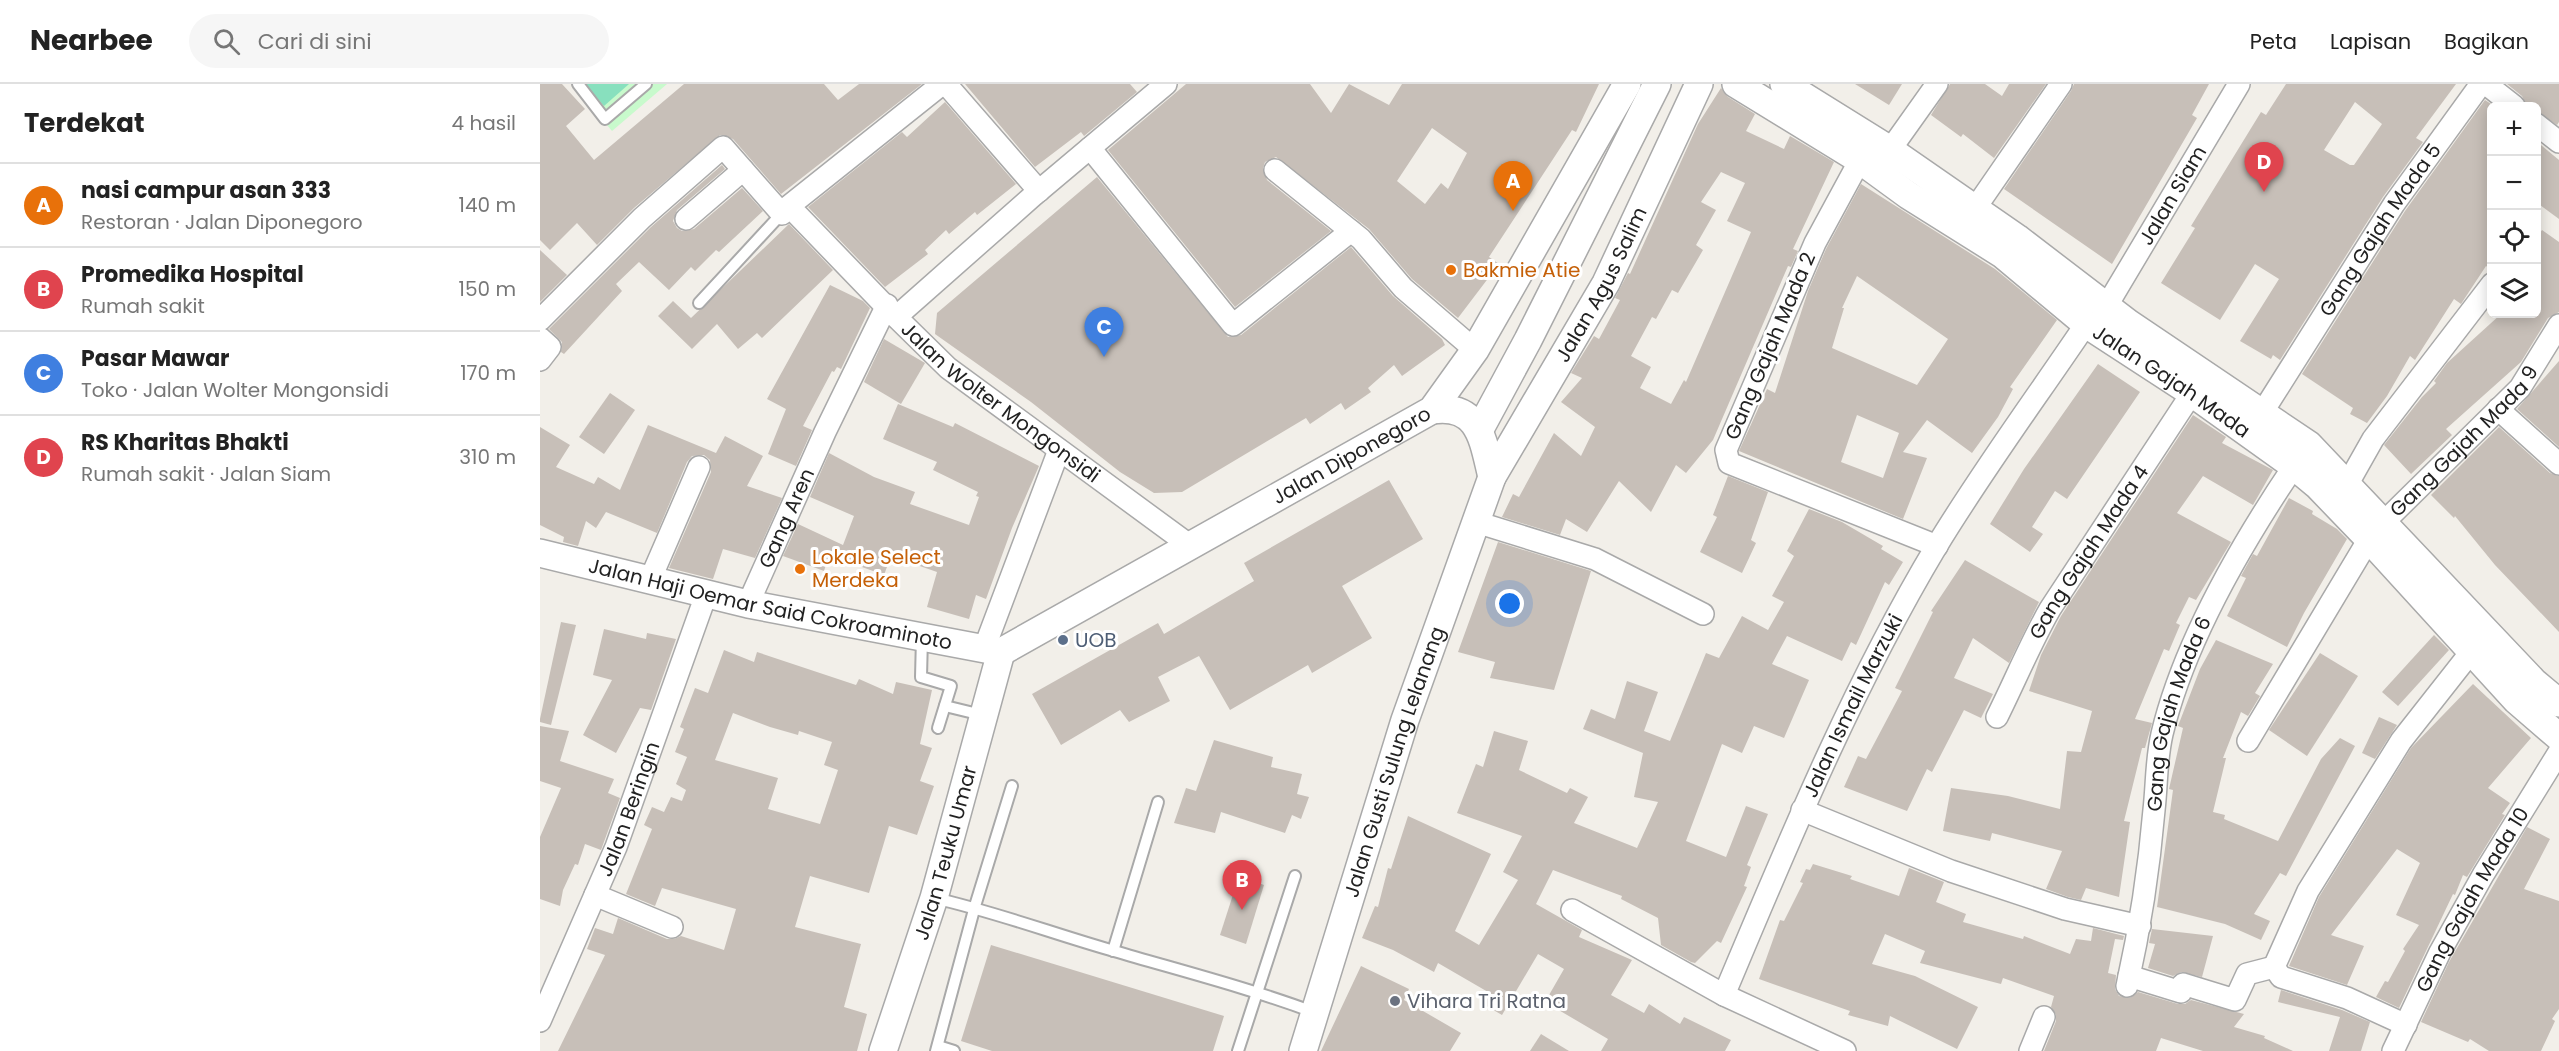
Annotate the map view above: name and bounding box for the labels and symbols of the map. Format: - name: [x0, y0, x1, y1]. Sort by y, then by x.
- street label: Gang Gajah Mada 5: [2313, 138, 2448, 322]
- street label: Jalan Siam: [2132, 140, 2213, 250]
- pin: D: [2244, 142, 2284, 192]
- pin: A: [1494, 162, 1532, 211]
- street label: Jalan Agus Salim: [1549, 202, 1654, 367]
- street label: Gang Gajah Mada 2: [1718, 248, 1822, 444]
- place label: Bakmie Atie: [1463, 256, 1580, 284]
- marker: Bakmie Atie: [1444, 263, 1458, 277]
- pin: C: [1084, 308, 1124, 357]
- street label: Jalan Wolter Mongonsidi: [895, 316, 1106, 489]
- street label: Jalan Gajah Mada: [2087, 318, 2256, 444]
- street label: Gang Gajah Mada 9: [2383, 360, 2545, 523]
- street label: Jalan Diponegoro: [1267, 399, 1436, 511]
- street label: Gang Gajah Mada 4: [2022, 459, 2155, 644]
- street label: Gang Aren: [752, 464, 821, 573]
- place label: Lokale Select Merdeka: [812, 543, 941, 594]
- street label: Jalan Haji Oemar Said Cokroaminoto: [586, 551, 954, 656]
- marker: Lokale Select Merdeka: [793, 562, 807, 576]
- your location: [1495, 589, 1524, 618]
- street label: Jalan Ismail Marzuki: [1796, 609, 1909, 802]
- street label: Gang Gajah Mada 6: [2140, 611, 2218, 813]
- street label: Jalan Gusti Sulung Lelanang: [1337, 623, 1451, 901]
- place label: UOB: [1075, 626, 1116, 654]
- marker: UOB: [1056, 633, 1070, 647]
- street label: Jalan Beringin: [591, 738, 667, 881]
- street label: Jalan Teuku Umar: [907, 762, 983, 944]
- street label: Gang Gajah Mada 10: [2409, 802, 2536, 997]
- pin: B: [1222, 860, 1262, 910]
- place label: Vihara Tri Ratna: [1407, 987, 1566, 1015]
- marker: Vihara Tri Ratna: [1388, 994, 1402, 1008]

